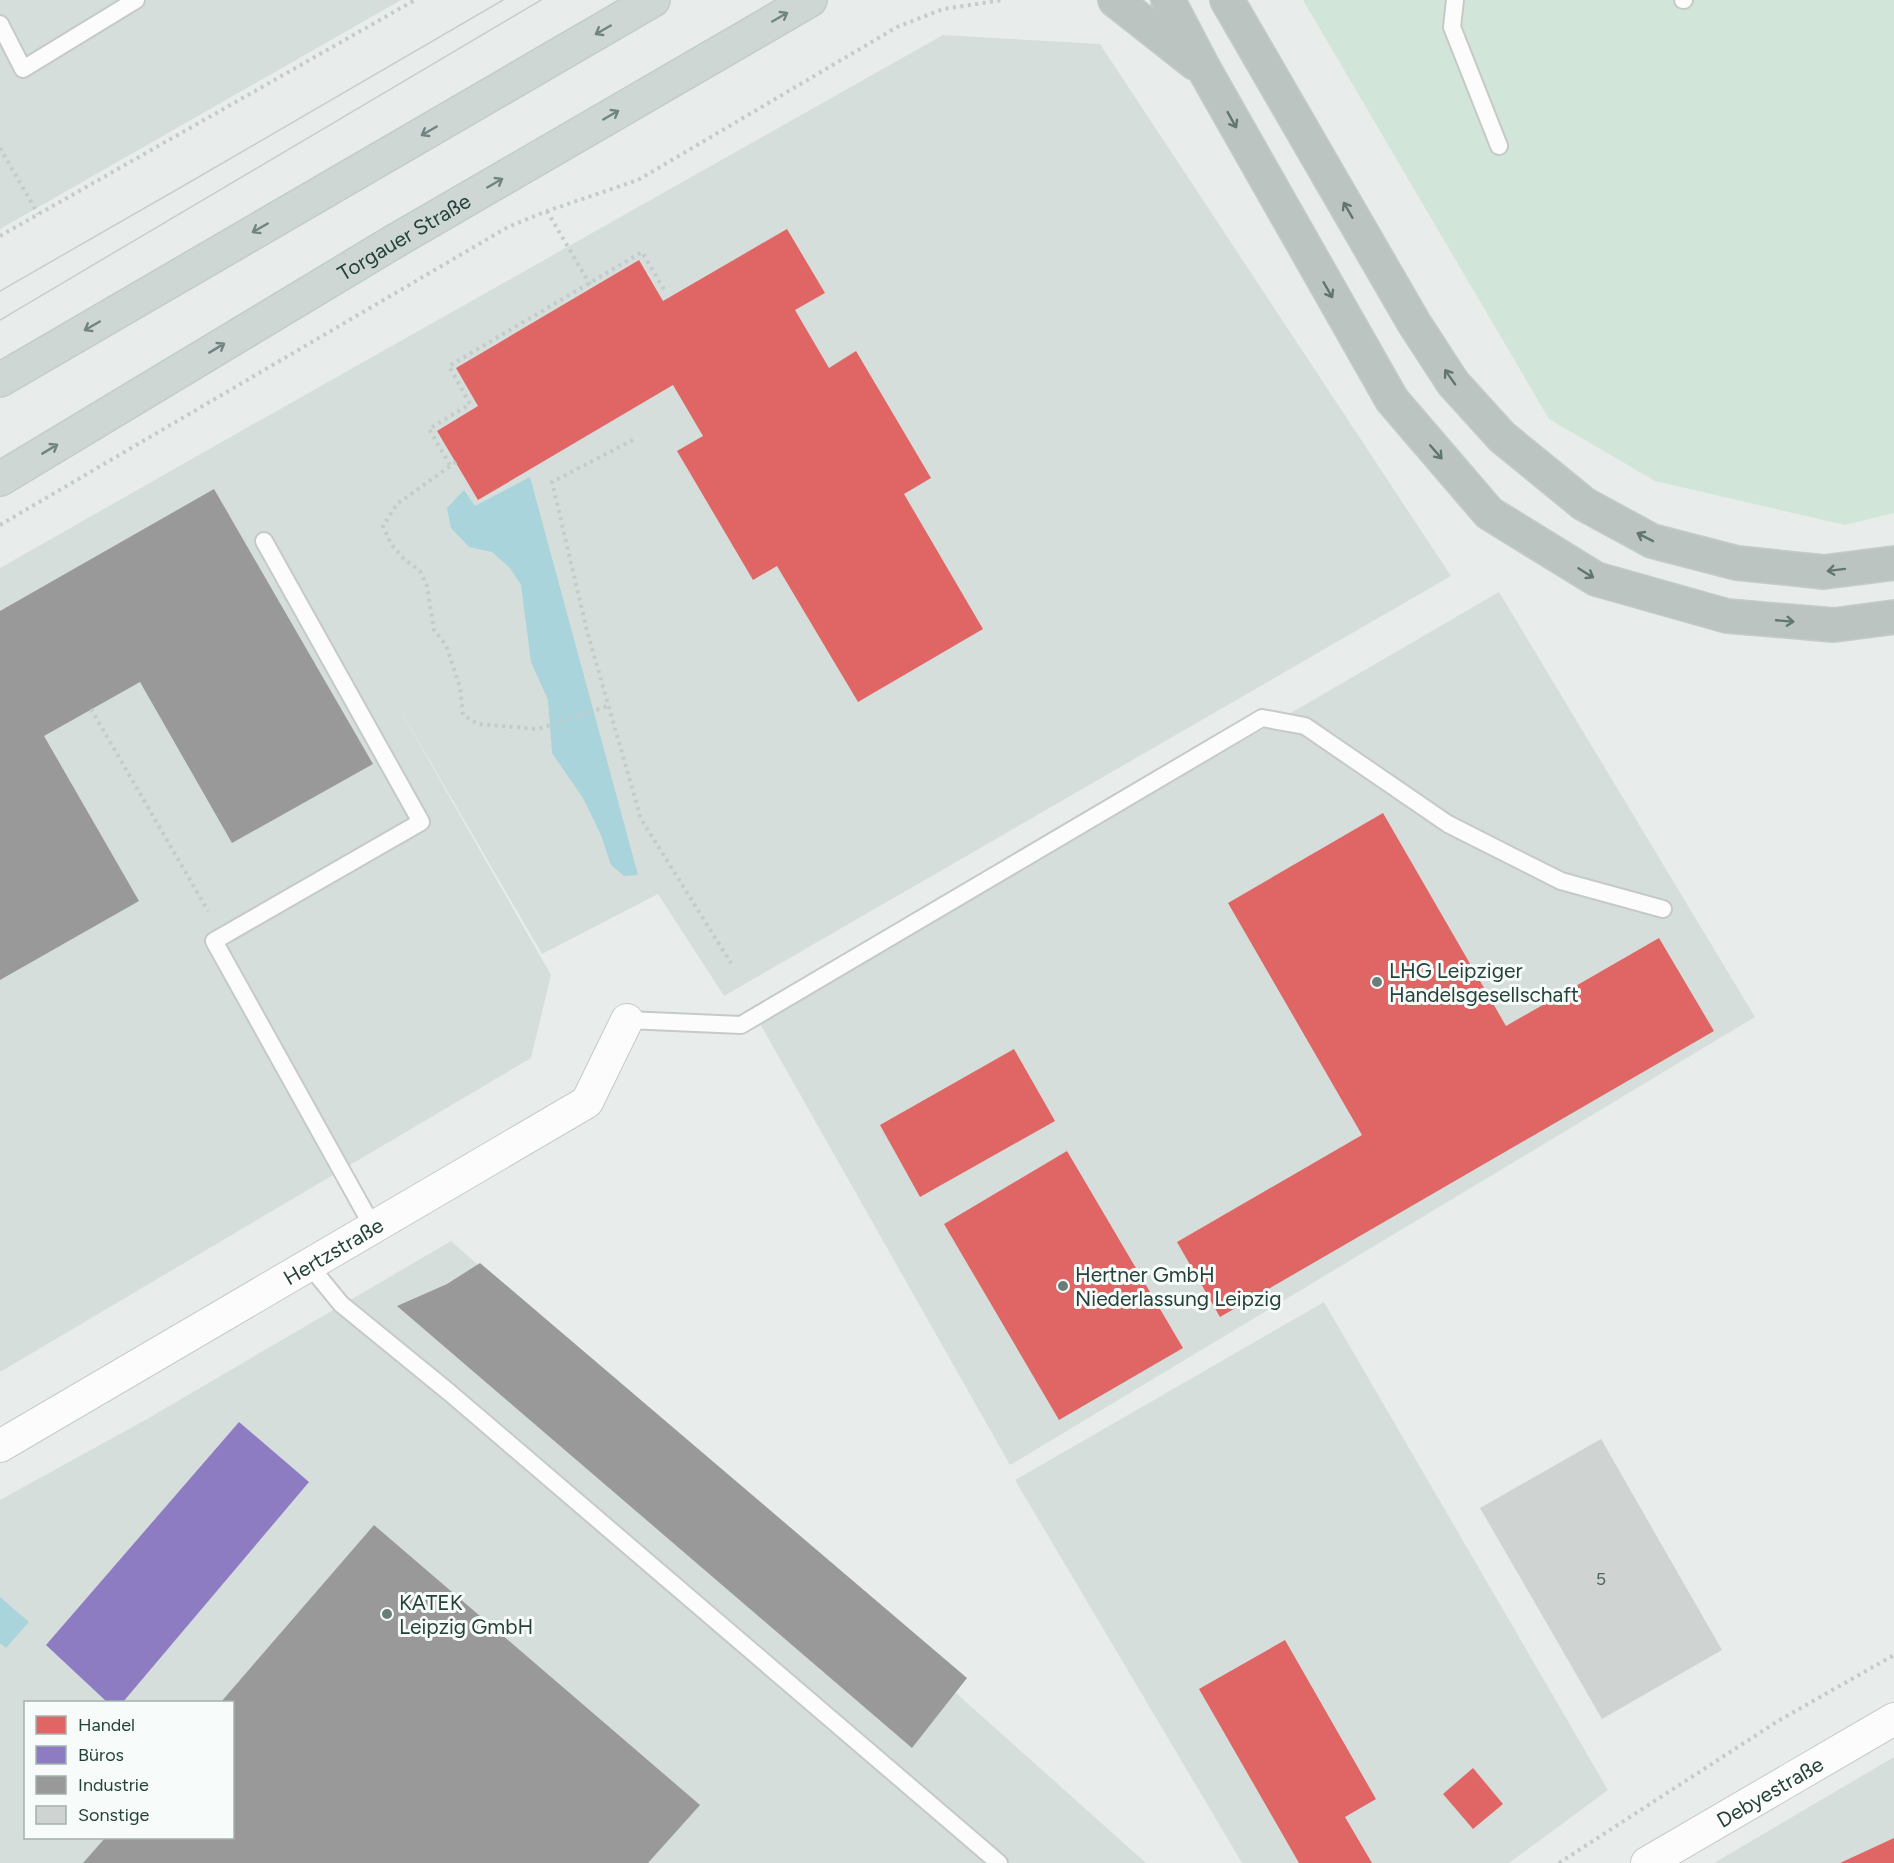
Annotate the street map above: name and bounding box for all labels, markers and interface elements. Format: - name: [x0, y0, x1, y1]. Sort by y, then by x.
- one-way arrow: [771, 11, 788, 23]
- one-way arrow: [595, 24, 612, 36]
- one-way arrow: [602, 109, 619, 121]
- one-way arrow: [1227, 111, 1239, 128]
- one-way arrow: [421, 125, 438, 137]
- one-way arrow: [486, 176, 503, 188]
- street label: Torgauer Straße: [333, 188, 475, 285]
- one-way arrow: [1342, 202, 1354, 219]
- one-way arrow: [252, 223, 269, 235]
- one-way arrow: [1323, 281, 1335, 298]
- one-way arrow: [84, 321, 101, 333]
- one-way arrow: [208, 341, 225, 353]
- one-way arrow: [1444, 369, 1456, 386]
- one-way arrow: [41, 442, 58, 454]
- one-way arrow: [1429, 444, 1443, 459]
- one-way arrow: [1637, 531, 1655, 542]
- one-way arrow: [1827, 565, 1846, 576]
- one-way arrow: [1577, 568, 1594, 580]
- one-way arrow: [1775, 616, 1795, 627]
- place label: LHG Leipziger Handelsgesellschaft: [1389, 958, 1579, 1007]
- marker: LHG Leipziger Handelsgesellschaft: [1370, 975, 1384, 989]
- street label: Hertzstraße: [279, 1212, 387, 1290]
- place label: Hertner GmbH Niederlassung Leipzig: [1075, 1262, 1282, 1311]
- marker: Hertner GmbH Niederlassung Leipzig: [1056, 1279, 1070, 1293]
- house number: 5: [1596, 1568, 1606, 1590]
- place label: KATEK Leipzig GmbH: [399, 1590, 533, 1639]
- marker: KATEK Leipzig GmbH: [380, 1607, 394, 1621]
- legend: [24, 1701, 234, 1839]
- text: Handel: [78, 1714, 135, 1736]
- text: Büros: [78, 1744, 124, 1766]
- street label: Debyestraße: [1712, 1751, 1827, 1832]
- text: Industrie: [78, 1774, 149, 1796]
- text: Sonstige: [78, 1804, 149, 1826]

